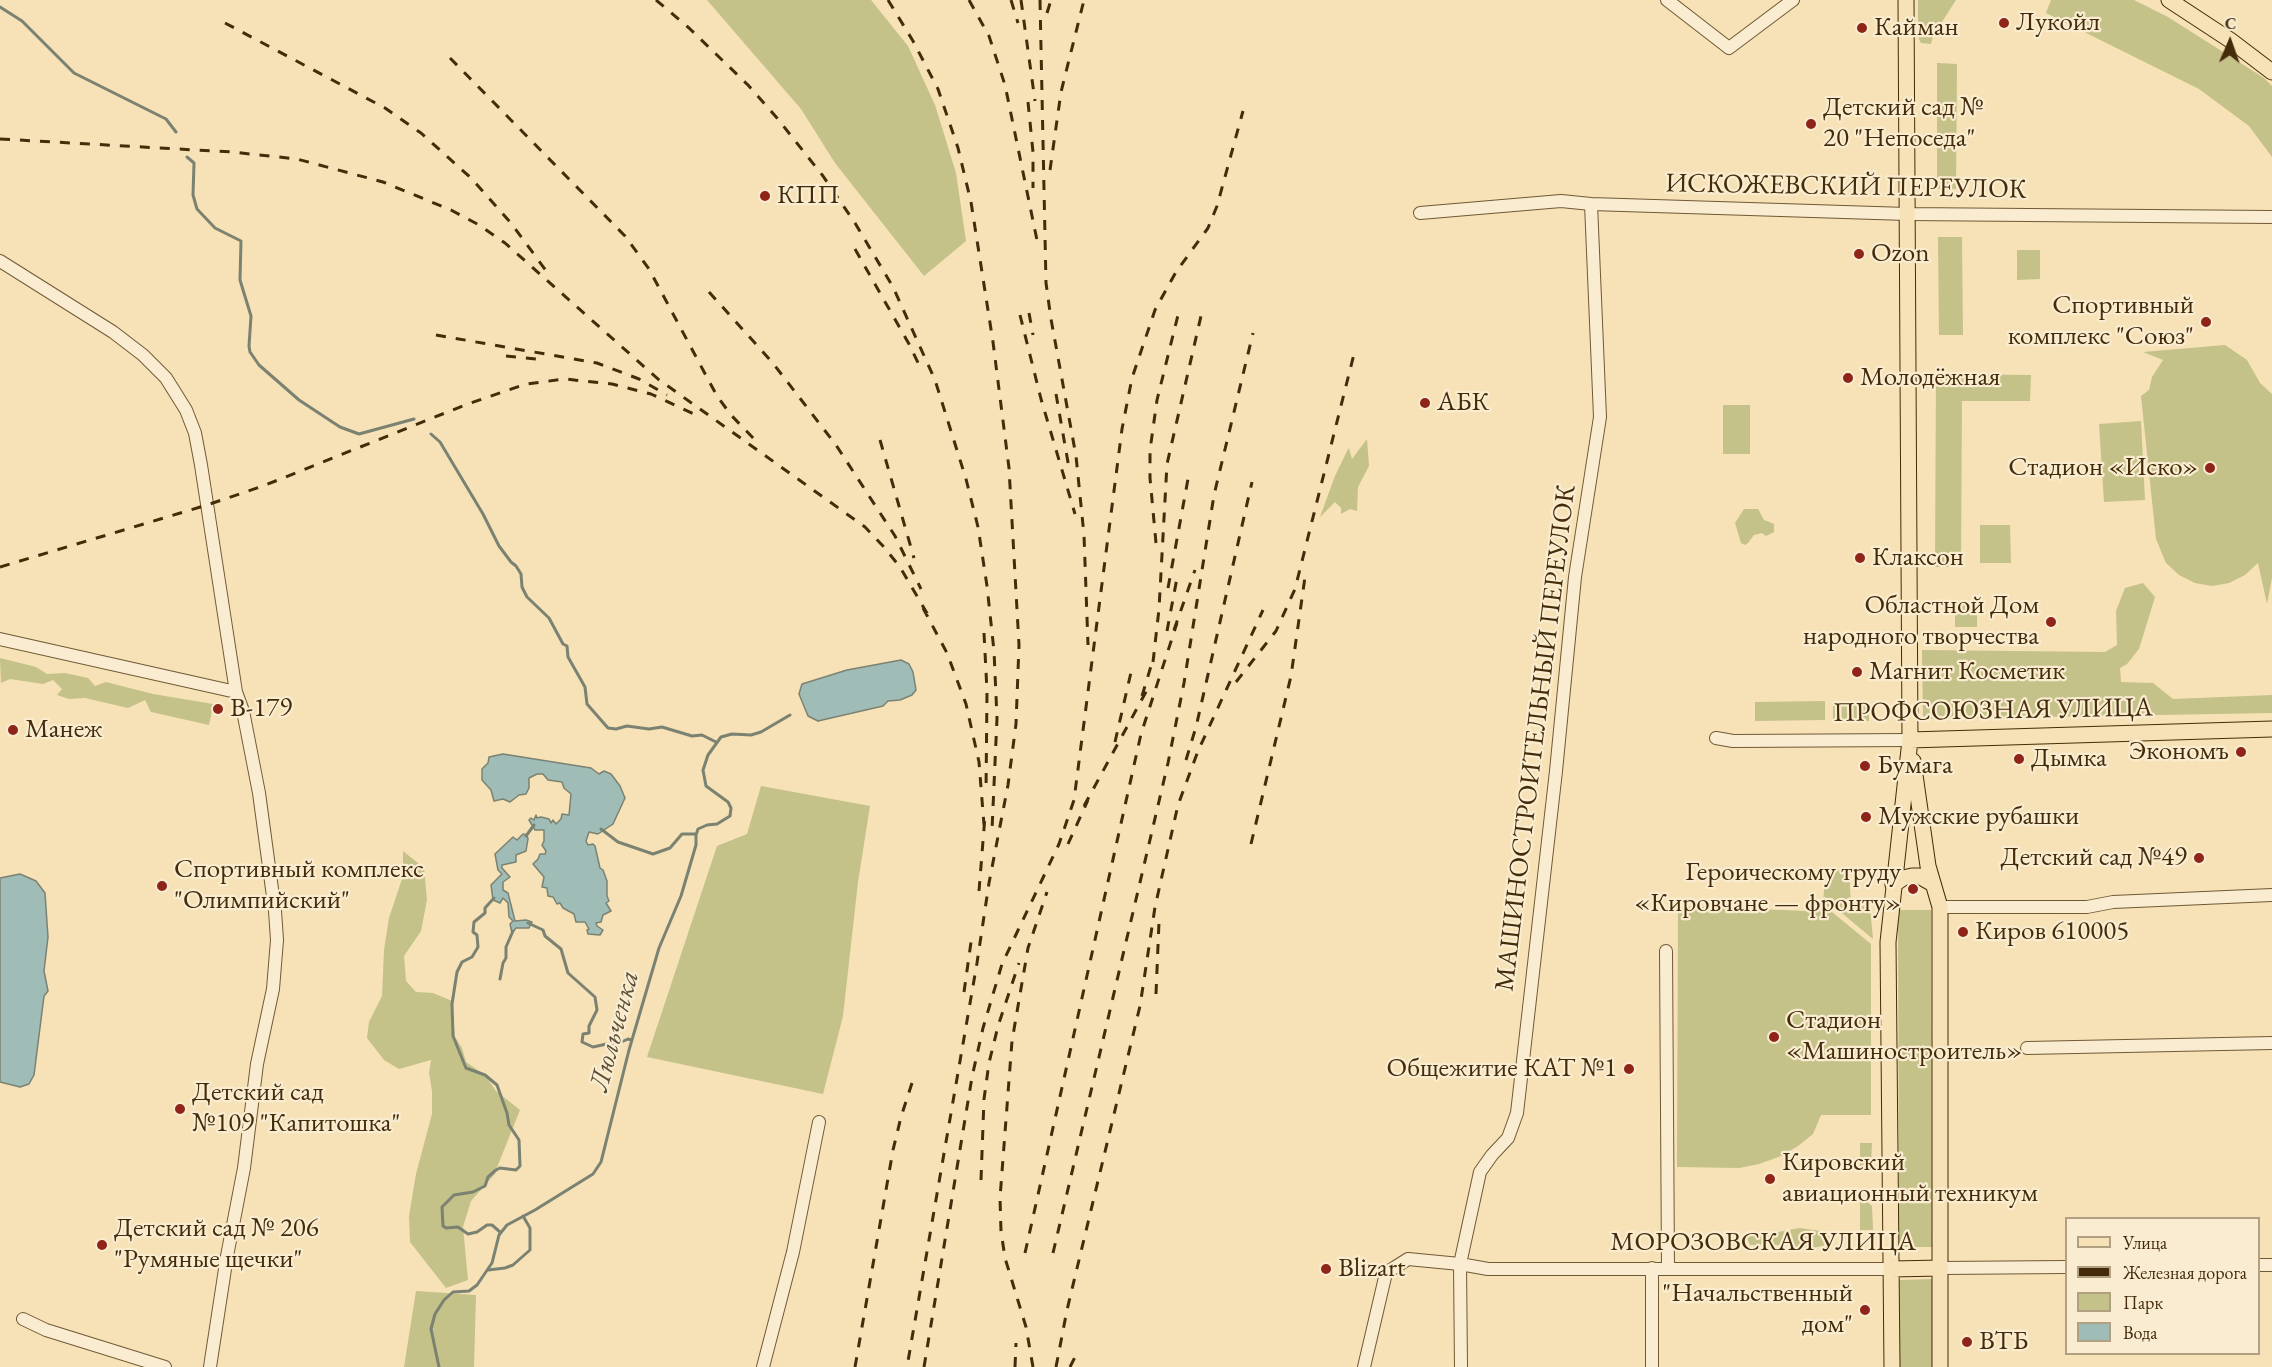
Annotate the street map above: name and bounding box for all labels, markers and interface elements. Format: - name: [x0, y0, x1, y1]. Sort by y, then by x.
- place label: Лукойл: [2016, 7, 2100, 39]
- place label: Кайман: [1874, 12, 1959, 44]
- north arrow: [2200, 12, 2260, 72]
- text: С: [2225, 13, 2237, 34]
- marker: Лукойл: [1997, 16, 2011, 30]
- marker: Кайман: [1855, 21, 1869, 35]
- place label: Детский сад № 20 "Непоседа": [1823, 92, 1983, 155]
- marker: Детский сад № 20 "Непоседа": [1804, 117, 1818, 131]
- street label: ИСКОЖЕВСКИЙ ПЕРЕУЛОК: [1665, 168, 2027, 206]
- place label: КПП: [777, 180, 840, 212]
- marker: КПП: [758, 189, 772, 203]
- place label: Ozon: [1871, 238, 1929, 270]
- marker: Ozon: [1852, 247, 1866, 261]
- place label: Спортивный комплекс "Союз": [2008, 290, 2194, 353]
- marker: Спортивный комплекс "Союз": [2199, 315, 2213, 329]
- place label: Молодёжная: [1860, 362, 2000, 394]
- marker: Молодёжная: [1841, 371, 1855, 385]
- place label: АБК: [1437, 387, 1489, 419]
- marker: АБК: [1418, 396, 1432, 410]
- place label: Стадион «Иско»: [2008, 452, 2198, 484]
- marker: Стадион «Иско»: [2203, 461, 2217, 475]
- street label: МАШИНОСТРОИТЕЛЬНЫЙ ПЕРЕУЛОК: [1489, 483, 1583, 993]
- place label: Клаксон: [1872, 542, 1964, 574]
- marker: Клаксон: [1853, 551, 1867, 565]
- place label: Областной Дом народного творчества: [1803, 590, 2039, 653]
- marker: Областной Дом народного творчества: [2044, 615, 2058, 629]
- place label: Магнит Косметик: [1869, 656, 2065, 688]
- marker: Магнит Косметик: [1850, 665, 1864, 679]
- street label: ПРОФСОЮЗНАЯ УЛИЦА: [1833, 692, 2153, 730]
- place label: В-179: [230, 693, 292, 725]
- marker: В-179: [211, 702, 225, 716]
- place label: Манеж: [25, 714, 103, 746]
- marker: Манеж: [6, 723, 20, 737]
- place label: Экономъ: [2129, 736, 2229, 768]
- place label: Дымка: [2031, 743, 2107, 775]
- marker: Экономъ: [2234, 745, 2248, 759]
- place label: Бумага: [1877, 750, 1953, 782]
- marker: Дымка: [2012, 752, 2026, 766]
- marker: Бумага: [1858, 759, 1872, 773]
- place label: Мужские рубашки: [1878, 801, 2079, 833]
- marker: Мужские рубашки: [1859, 810, 1873, 824]
- place label: Детский сад №49: [2001, 842, 2187, 874]
- marker: Детский сад №49: [2192, 851, 2206, 865]
- place label: Спортивный комплекс "Олимпийский": [174, 854, 424, 917]
- place label: Героическому труду «Кировчане — фронту»: [1634, 857, 1901, 920]
- marker: Спортивный комплекс "Олимпийский": [155, 879, 169, 893]
- marker: Героическому труду «Кировчане — фронту»: [1906, 882, 1920, 896]
- place label: Киров 610005: [1975, 916, 2129, 948]
- marker: Киров 610005: [1956, 925, 1970, 939]
- water label: Люльченка: [583, 967, 647, 1095]
- place label: Стадион «Машиностроитель»: [1786, 1005, 2022, 1068]
- marker: Стадион «Машиностроитель»: [1767, 1030, 1781, 1044]
- place label: Общежитие КАТ №1: [1387, 1053, 1617, 1085]
- marker: Общежитие КАТ №1: [1622, 1062, 1636, 1076]
- place label: Детский сад №109 "Капитошка": [192, 1077, 400, 1140]
- marker: Детский сад №109 "Капитошка": [173, 1102, 187, 1116]
- place label: Кировский авиационный техникум: [1782, 1147, 2038, 1210]
- marker: Кировский авиационный техникум: [1763, 1172, 1777, 1186]
- place label: Детский сад № 206 "Румяные щечки": [114, 1213, 319, 1276]
- legend: [2065, 1217, 2260, 1355]
- street label: МОРОЗОВСКАЯ УЛИЦА: [1610, 1227, 1916, 1259]
- text: Улица: [2123, 1231, 2167, 1254]
- marker: Детский сад № 206 "Румяные щечки": [95, 1238, 109, 1252]
- place label: Blizart: [1338, 1253, 1405, 1285]
- text: Железная дорога: [2123, 1261, 2247, 1284]
- marker: Blizart: [1319, 1262, 1333, 1276]
- place label: "Начальственный дом": [1662, 1278, 1853, 1341]
- text: Парк: [2123, 1291, 2163, 1314]
- marker: "Начальственный дом": [1858, 1303, 1872, 1317]
- text: Вода: [2123, 1321, 2157, 1344]
- place label: ВТБ: [1979, 1326, 2028, 1358]
- marker: ВТБ: [1960, 1335, 1974, 1349]

